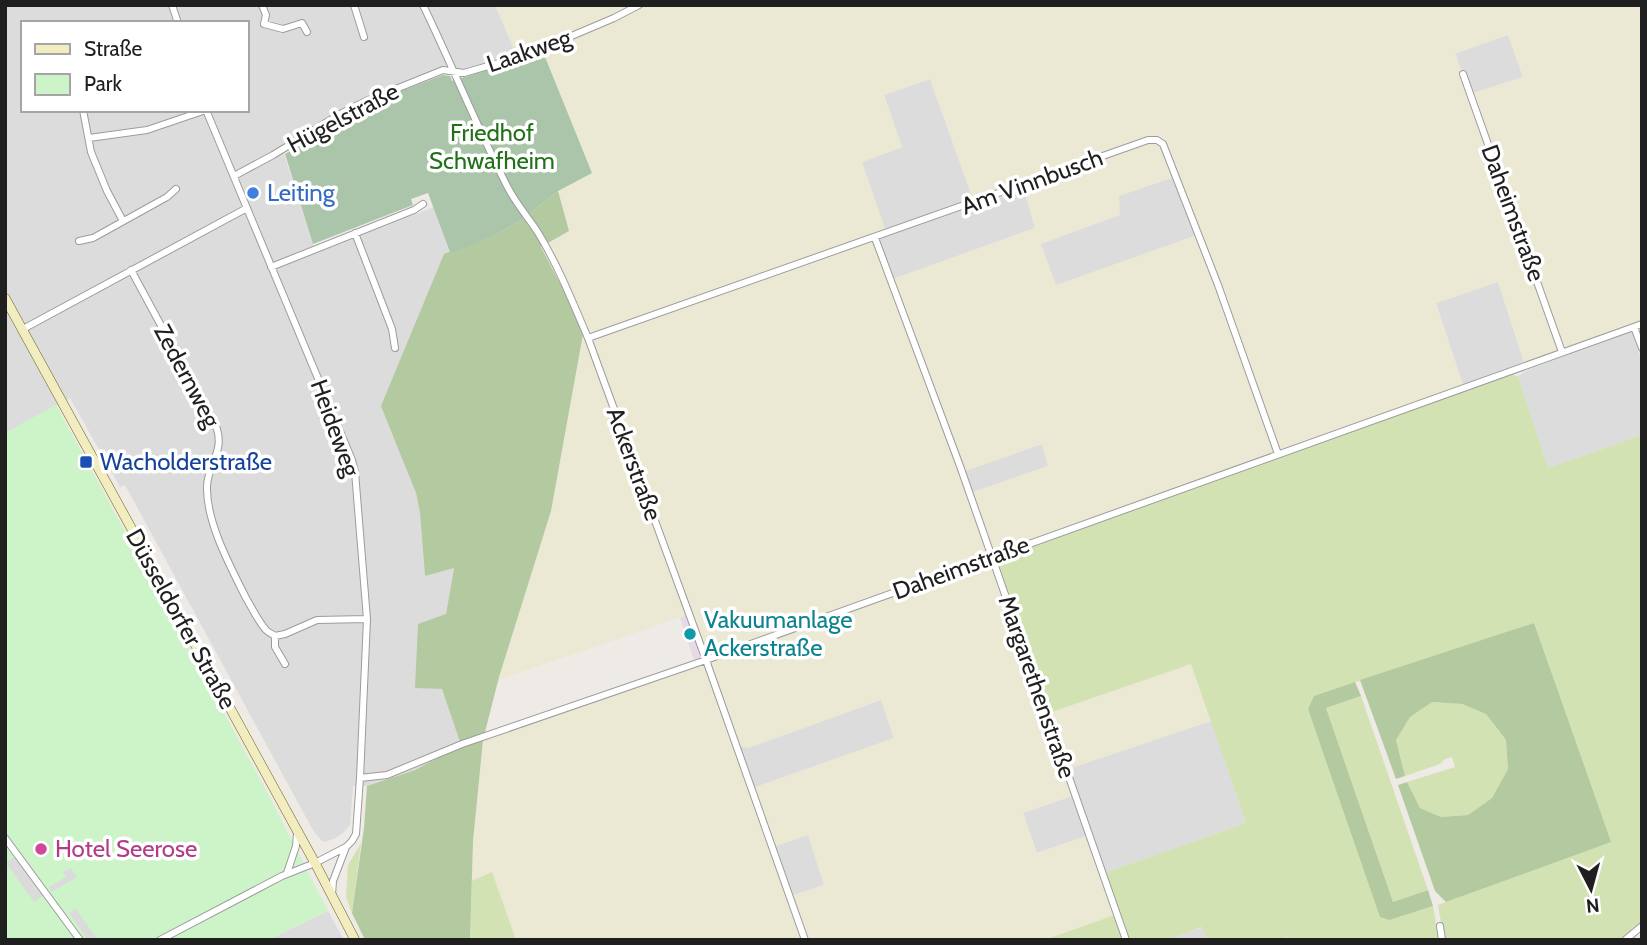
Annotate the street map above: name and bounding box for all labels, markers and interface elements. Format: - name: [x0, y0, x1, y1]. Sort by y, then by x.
- legend: [21, 21, 248, 112]
- street label: Laakweg: [483, 22, 576, 78]
- text: Straße: [84, 36, 143, 61]
- text: Park: [84, 71, 122, 96]
- street label: Hügelstraße: [282, 76, 403, 159]
- park label: Friedhof Schwafheim: [429, 118, 555, 175]
- street label: Daheimstraße: [1475, 141, 1552, 285]
- street label: Am Vinnbusch: [957, 142, 1107, 221]
- place label: Leiting: [267, 178, 336, 207]
- marker: Leiting: [245, 185, 261, 201]
- street label: Zedernweg: [148, 319, 227, 433]
- street label: Heideweg: [305, 375, 367, 481]
- street label: Ackerstraße: [601, 403, 668, 524]
- place label: Wacholderstraße: [100, 447, 272, 476]
- marker: Wacholderstraße: [78, 454, 94, 470]
- street label: Düsseldorfer Straße: [120, 524, 243, 714]
- street label: Daheimstraße: [889, 529, 1033, 606]
- street label: Margarethenstraße: [993, 592, 1082, 782]
- place label: Vakuumanlage Ackerstraße: [704, 605, 853, 662]
- marker: Vakuumanlage Ackerstraße: [682, 626, 698, 642]
- place label: Hotel Seerose: [55, 834, 197, 863]
- marker: Hotel Seerose: [33, 841, 49, 857]
- north arrow: [1556, 854, 1626, 924]
- text: N: [1585, 893, 1601, 918]

